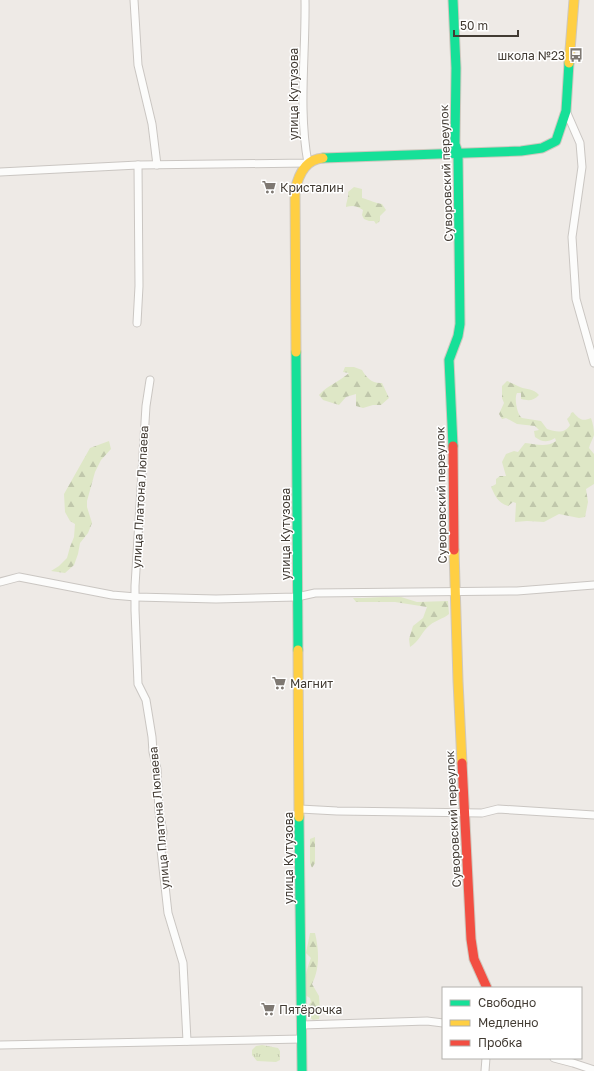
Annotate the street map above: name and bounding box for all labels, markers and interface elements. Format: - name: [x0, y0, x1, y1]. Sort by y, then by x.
- scale bar: [454, 12, 518, 38]
- text: 50 m: [460, 18, 488, 33]
- bus stop icon: школа №23: [568, 47, 584, 63]
- street label: улица Кутузова: [286, 48, 301, 140]
- place label: школа №23: [498, 48, 565, 63]
- street label: Суворовский переулок: [436, 104, 456, 242]
- supermarket icon: Кристалин: [261, 179, 277, 195]
- place label: Кристалин: [280, 180, 344, 195]
- street label: улица Платона Люпаева: [129, 425, 151, 569]
- street label: Суворовский переулок: [432, 426, 450, 564]
- street label: улица Кутузова: [278, 488, 293, 580]
- supermarket icon: Магнит: [271, 675, 287, 691]
- place label: Магнит: [290, 676, 333, 691]
- street label: улица Платона Люпаева: [145, 746, 173, 890]
- street label: Суворовский переулок: [442, 750, 464, 888]
- street label: улица Кутузова: [281, 812, 296, 904]
- legend: [442, 987, 582, 1059]
- text: Свободно: [478, 995, 536, 1010]
- supermarket icon: Пятёрочка: [260, 1001, 276, 1017]
- place label: Пятёрочка: [279, 1002, 342, 1017]
- text: Медленно: [478, 1015, 538, 1030]
- text: Пробка: [478, 1035, 522, 1050]

